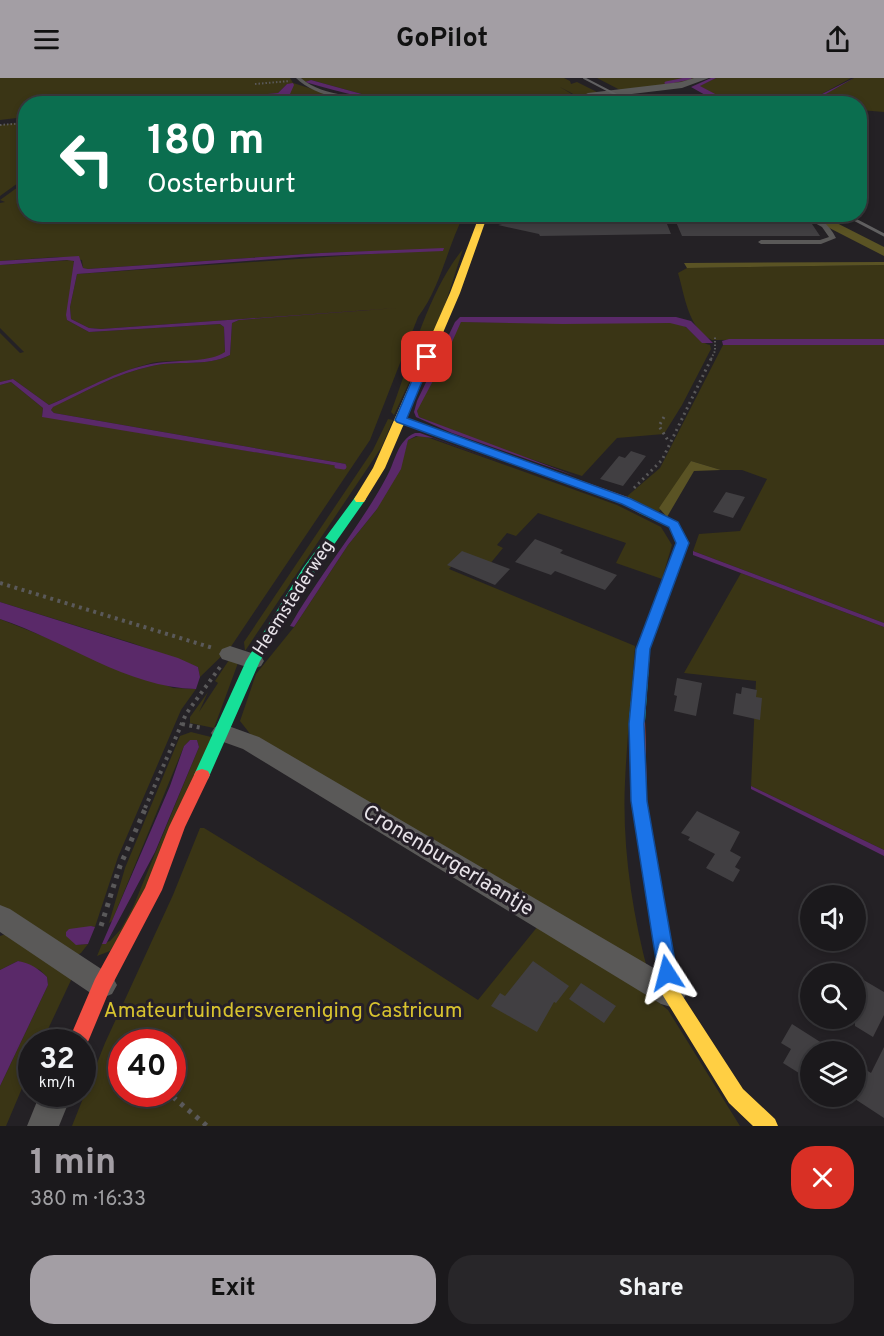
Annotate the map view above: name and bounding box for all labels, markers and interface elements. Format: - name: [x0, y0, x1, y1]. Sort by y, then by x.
- text: GoPilot: [396, 22, 488, 56]
- icon: menu: [30, 23, 63, 56]
- icon: share: [821, 23, 854, 56]
- text: 180 m: [147, 116, 264, 169]
- icon: left: [48, 120, 126, 198]
- text: Oosterbuurt: [147, 168, 296, 202]
- pin: [401, 331, 452, 382]
- icon: arrive: [410, 340, 443, 373]
- street label: Heemstederweg: [248, 536, 340, 660]
- street label: Cronenburgerlaantje: [357, 799, 539, 923]
- map controls: [800, 885, 866, 1107]
- button: sound: [800, 885, 866, 951]
- position arrow: [635, 941, 699, 1005]
- button: search: [800, 963, 866, 1029]
- park label: Amateurtuindersvereniging Castricum: [103, 998, 463, 1025]
- speed limit sign: 40: [108, 1029, 186, 1107]
- button: layers: [800, 1041, 866, 1107]
- text: 32: [39, 1042, 75, 1079]
- text: km/h: [39, 1074, 75, 1093]
- text: 1 min: [30, 1141, 116, 1187]
- button: close: [791, 1146, 854, 1209]
- text: 380 m · 16:33: [30, 1187, 146, 1213]
- button: Exit: [30, 1255, 436, 1324]
- button: Share: [448, 1255, 854, 1324]

